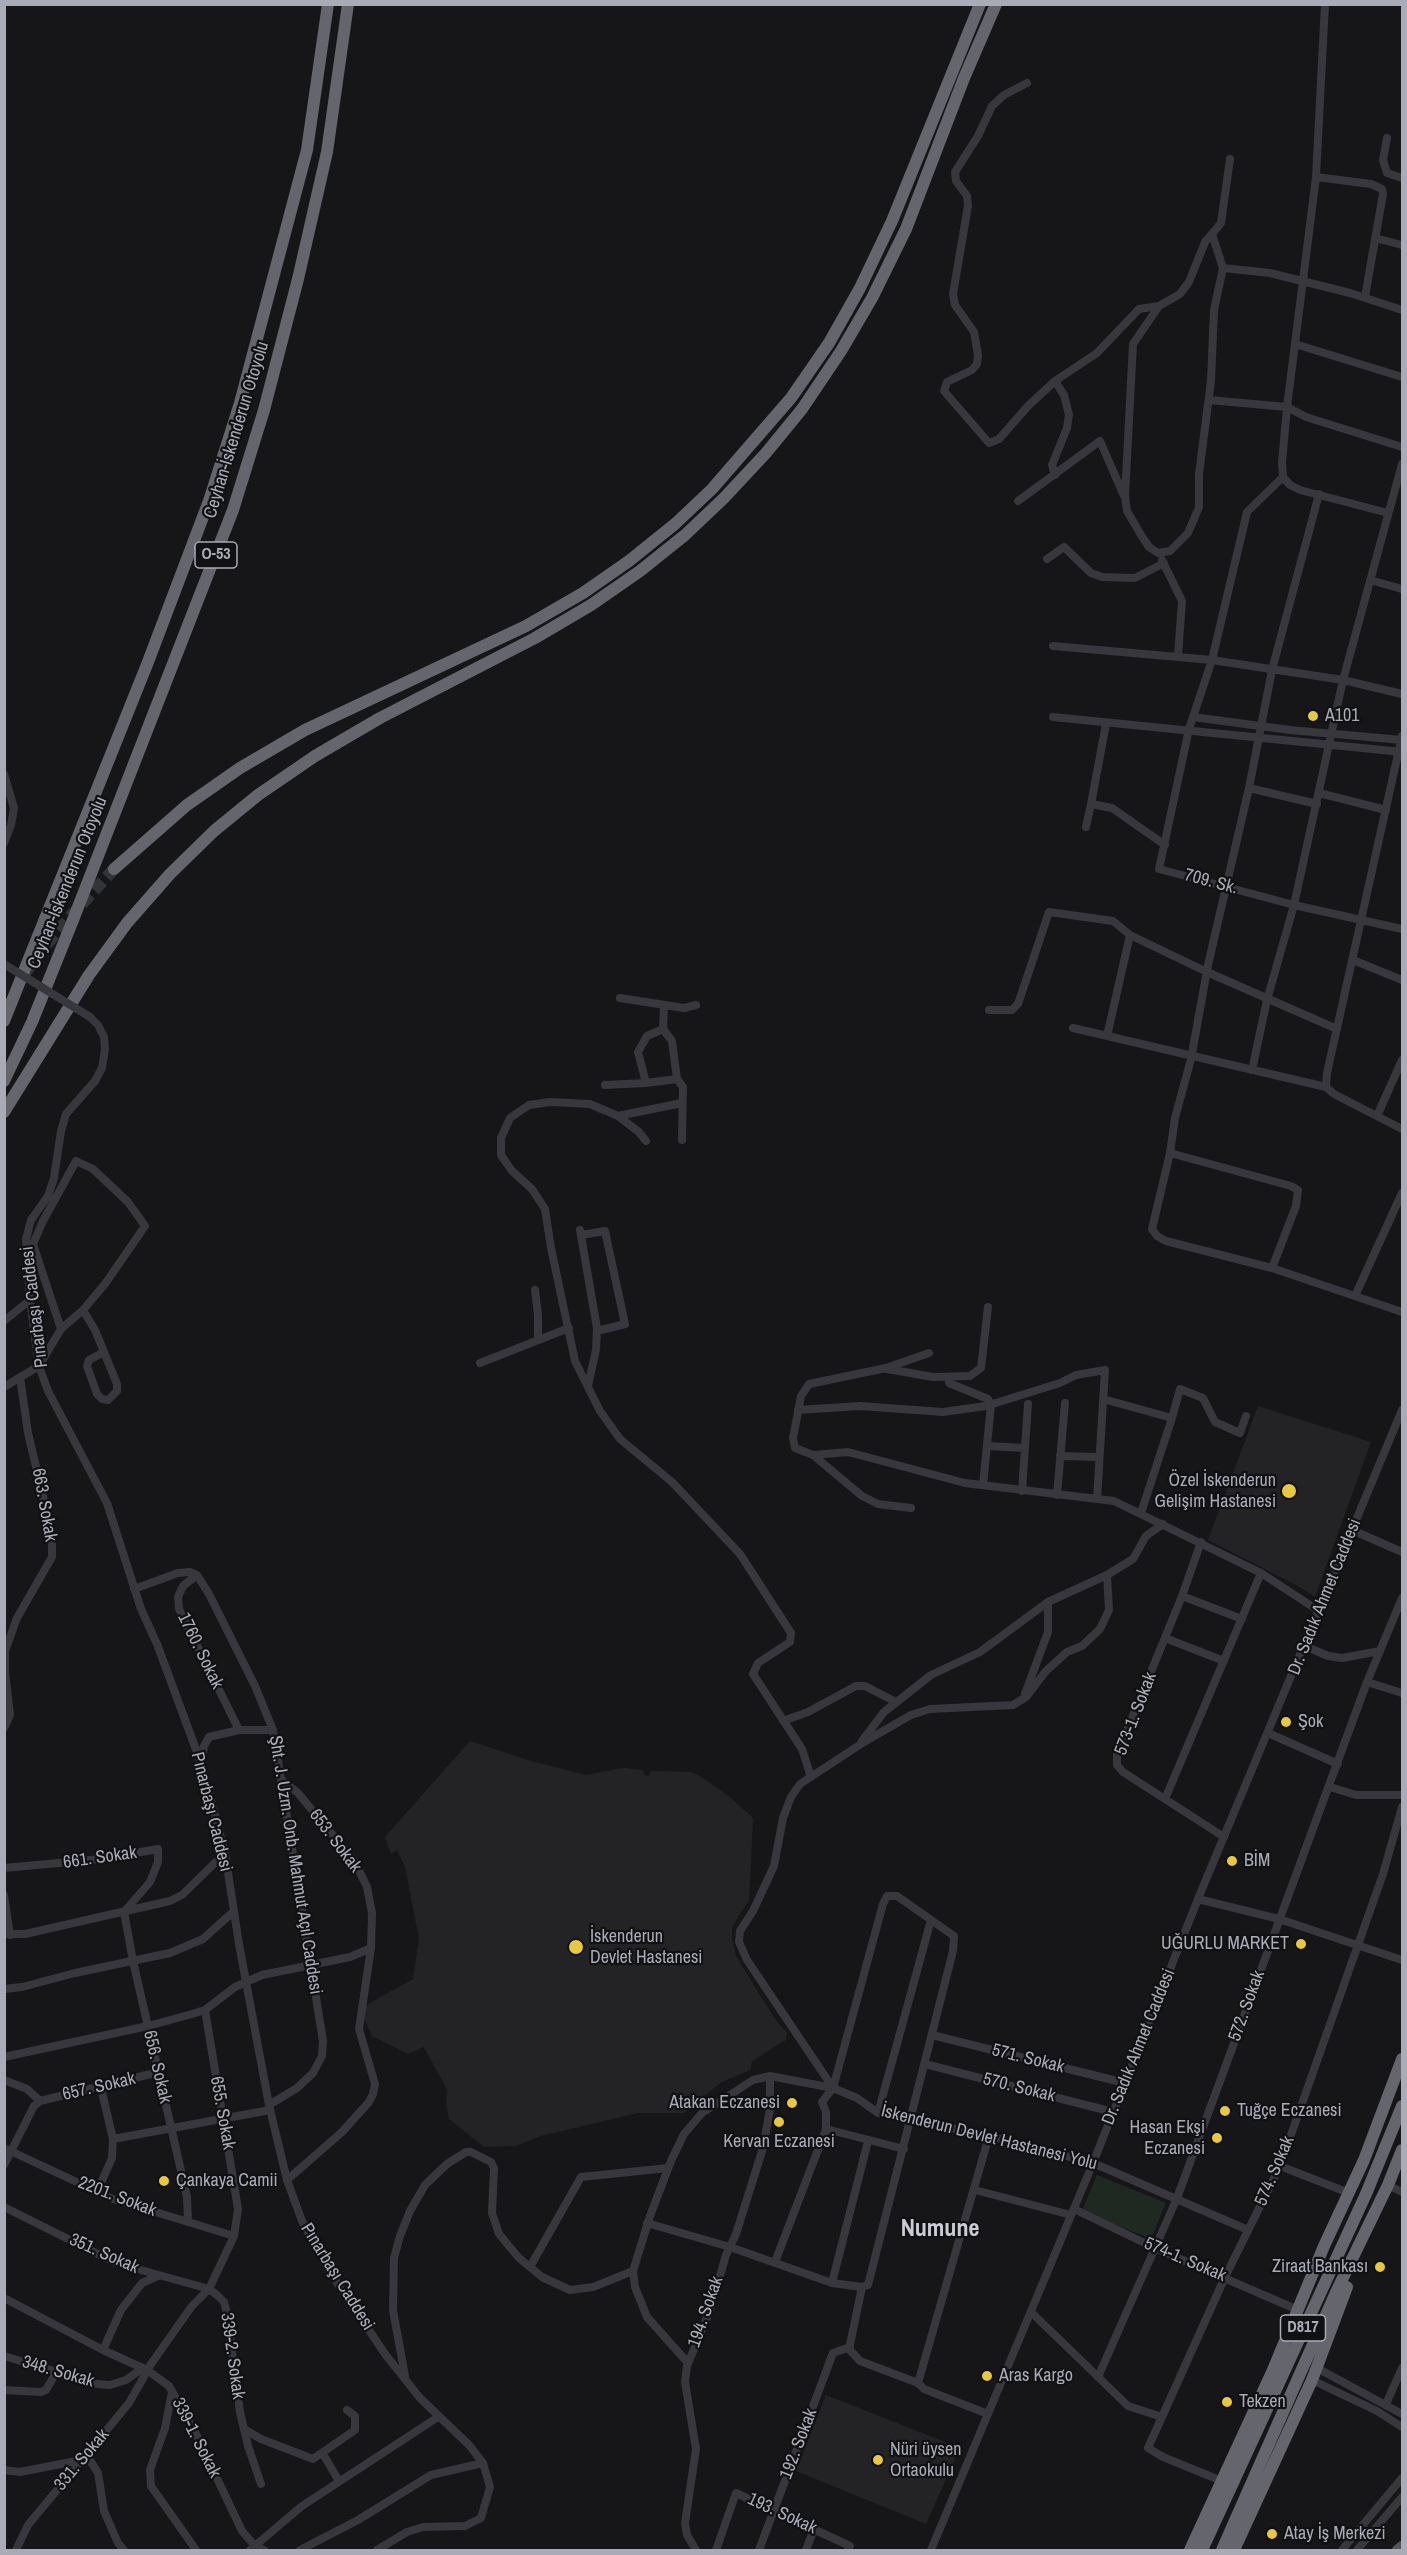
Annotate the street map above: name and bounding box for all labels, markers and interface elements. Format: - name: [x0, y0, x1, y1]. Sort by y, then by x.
- street label: Ceyhan-İskenderun Otoyolu: [200, 339, 274, 521]
- road number: O-53: [195, 542, 237, 568]
- place label: A101: [1325, 705, 1359, 727]
- marker: A101: [1306, 709, 1320, 723]
- street label: Ceyhan-İskenderun Otoyolu: [24, 794, 112, 972]
- street label: 709. Sk.: [1182, 865, 1240, 899]
- street label: Pınarbaşı Caddesi: [17, 1245, 53, 1369]
- street label: 663. Sokak: [27, 1467, 61, 1543]
- place label: Özel İskenderun Gelişim Hastanesi: [1155, 1470, 1276, 1512]
- marker: Özel İskenderun Gelişim Hastanesi: [1280, 1482, 1298, 1500]
- street label: Dr. Sadık Ahmet Caddesi: [1284, 1516, 1366, 1678]
- street label: 1760. Sokak: [172, 1609, 228, 1693]
- street label: 573-1. Sokak: [1110, 1670, 1162, 1758]
- place label: Şok: [1298, 1711, 1323, 1733]
- marker: Şok: [1279, 1715, 1293, 1729]
- street label: Şht. J. Uzm. Onb. Mahmut Açıl Caddesi: [264, 1734, 326, 1996]
- street label: Pınarbaşı Caddesi: [186, 1750, 236, 1874]
- street label: 653. Sokak: [304, 1805, 366, 1877]
- street label: 661. Sokak: [62, 1842, 138, 1874]
- place label: BİM: [1244, 1850, 1270, 1872]
- marker: BİM: [1225, 1854, 1239, 1868]
- place label: İskenderun Devlet Hastanesi: [590, 1926, 702, 1968]
- place label: UĞURLU MARKET: [1161, 1933, 1289, 1955]
- marker: UĞURLU MARKET: [1294, 1937, 1308, 1951]
- marker: İskenderun Devlet Hastanesi: [567, 1938, 585, 1956]
- street label: Dr. Sadık Ahmet Caddesi: [1098, 1966, 1180, 2128]
- street label: 572. Sokak: [1224, 1968, 1270, 2044]
- street label: 656. Sokak: [138, 2029, 176, 2105]
- street label: 571. Sokak: [990, 2040, 1066, 2078]
- street label: 657. Sokak: [61, 2068, 137, 2106]
- street label: 570. Sokak: [981, 2069, 1057, 2107]
- street label: 655. Sokak: [205, 2075, 239, 2151]
- place label: Atakan Eczanesi: [669, 2092, 780, 2114]
- marker: Atakan Eczanesi: [785, 2096, 799, 2110]
- place label: Tuğçe Eczanesi: [1237, 2100, 1342, 2122]
- street label: İskenderun Devlet Hastanesi Yolu: [879, 2101, 1099, 2175]
- marker: Tuğçe Eczanesi: [1218, 2104, 1232, 2118]
- marker: Kervan Eczanesi: [772, 2115, 786, 2129]
- place label: Hasan Ekşi Eczanesi: [1130, 2117, 1205, 2160]
- place label: Kervan Eczanesi: [723, 2131, 835, 2153]
- marker: Hasan Ekşi Eczanesi: [1210, 2131, 1224, 2145]
- street label: 574. Sokak: [1251, 2133, 1299, 2209]
- place label: Çankaya Camii: [176, 2170, 278, 2192]
- street label: 2201. Sokak: [75, 2172, 159, 2222]
- marker: Çankaya Camii: [157, 2174, 171, 2188]
- district label: Numune: [901, 2216, 979, 2244]
- street label: Pınarbaşı Caddesi: [295, 2219, 379, 2335]
- street label: 351. Sokak: [66, 2229, 142, 2279]
- street label: 574-1. Sokak: [1141, 2233, 1229, 2287]
- place label: Ziraat Bankası: [1272, 2256, 1368, 2278]
- marker: Ziraat Bankası: [1373, 2260, 1387, 2274]
- street label: 194. Sokak: [684, 2274, 728, 2350]
- street label: 339-2. Sokak: [215, 2311, 249, 2401]
- road number: D817: [1280, 2315, 1326, 2341]
- street label: 348. Sokak: [20, 2351, 96, 2393]
- place label: Aras Kargo: [999, 2365, 1073, 2387]
- marker: Aras Kargo: [980, 2369, 994, 2383]
- place label: Tekzen: [1239, 2391, 1286, 2413]
- street label: 339-1. Sokak: [167, 2394, 225, 2482]
- marker: Tekzen: [1220, 2395, 1234, 2409]
- street label: 192. Sokak: [776, 2406, 822, 2482]
- street label: 331. Sokak: [50, 2425, 114, 2495]
- place label: Nüri üysen Ortaokulu: [890, 2439, 961, 2482]
- marker: Nüri üysen Ortaokulu: [871, 2453, 885, 2467]
- street label: 193. Sokak: [744, 2489, 820, 2539]
- place label: Atay İş Merkezi: [1284, 2523, 1386, 2545]
- marker: Atay İş Merkezi: [1265, 2527, 1279, 2541]

